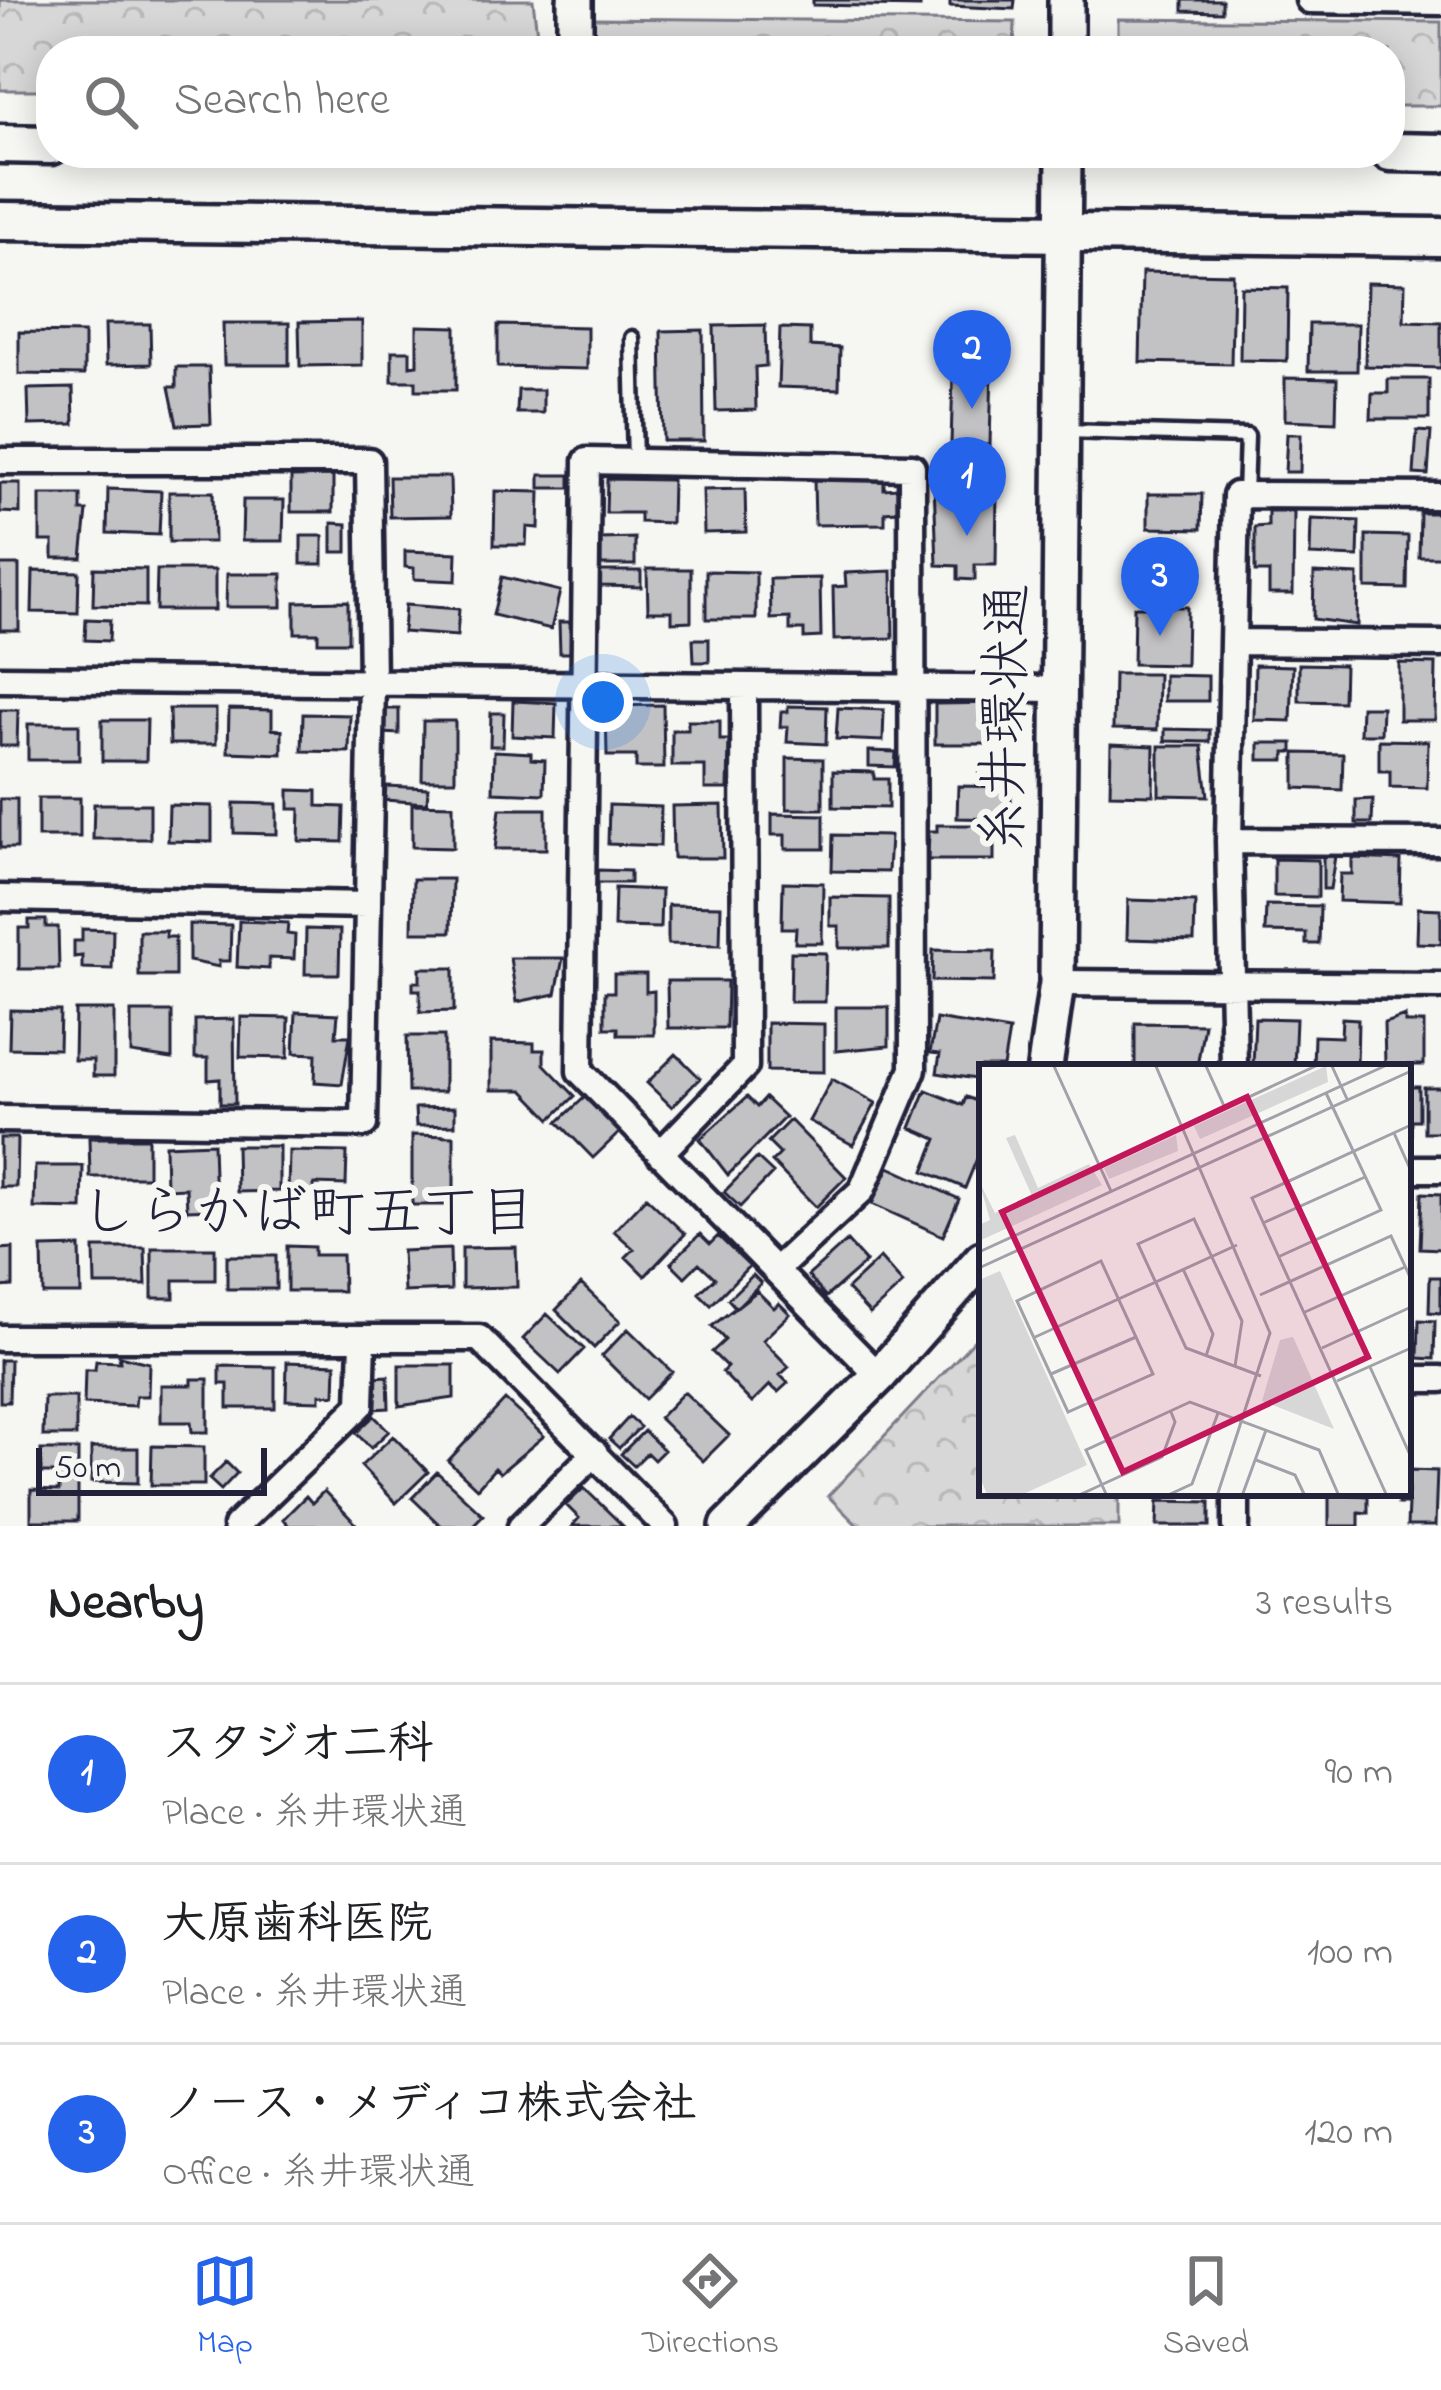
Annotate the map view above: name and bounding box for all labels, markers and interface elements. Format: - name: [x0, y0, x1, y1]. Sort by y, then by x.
- search box: [36, 36, 1405, 168]
- icon: search: [78, 69, 144, 135]
- text: Search here: [174, 69, 390, 135]
- pin: 2: [933, 310, 1011, 409]
- pin: 1: [928, 437, 1006, 536]
- pin: 3: [1121, 537, 1199, 636]
- street label: 糸井環状通: [968, 582, 1050, 854]
- your location: [573, 672, 633, 732]
- inset map: [979, 1064, 1411, 1496]
- district label: しらかば町五丁目: [80, 1175, 536, 1258]
- scale bar: [36, 1442, 267, 1495]
- text: 50 m: [54, 1445, 121, 1493]
- text: Nearby: [48, 1567, 204, 1642]
- text: 3 results: [1256, 1576, 1393, 1633]
- text: スタジオ二科: [162, 1713, 433, 1779]
- text: 1: [81, 1745, 93, 1802]
- text: 90 m: [1324, 1745, 1393, 1802]
- text: Place · 糸井環状通: [162, 1786, 467, 1843]
- text: 大原歯科医院: [162, 1893, 432, 1959]
- text: 2: [77, 1925, 97, 1982]
- text: 100 m: [1307, 1925, 1393, 1982]
- text: Place · 糸井環状通: [162, 1966, 467, 2023]
- text: ノ－ス・メディコ株式会社: [162, 2073, 697, 2139]
- text: 3: [79, 2105, 95, 2162]
- text: 120 m: [1304, 2105, 1393, 2162]
- text: Office · 糸井環状通: [162, 2146, 475, 2203]
- tab: Map: [192, 2248, 258, 2368]
- tab: Directions: [642, 2248, 779, 2368]
- tab: Saved: [1163, 2248, 1249, 2368]

